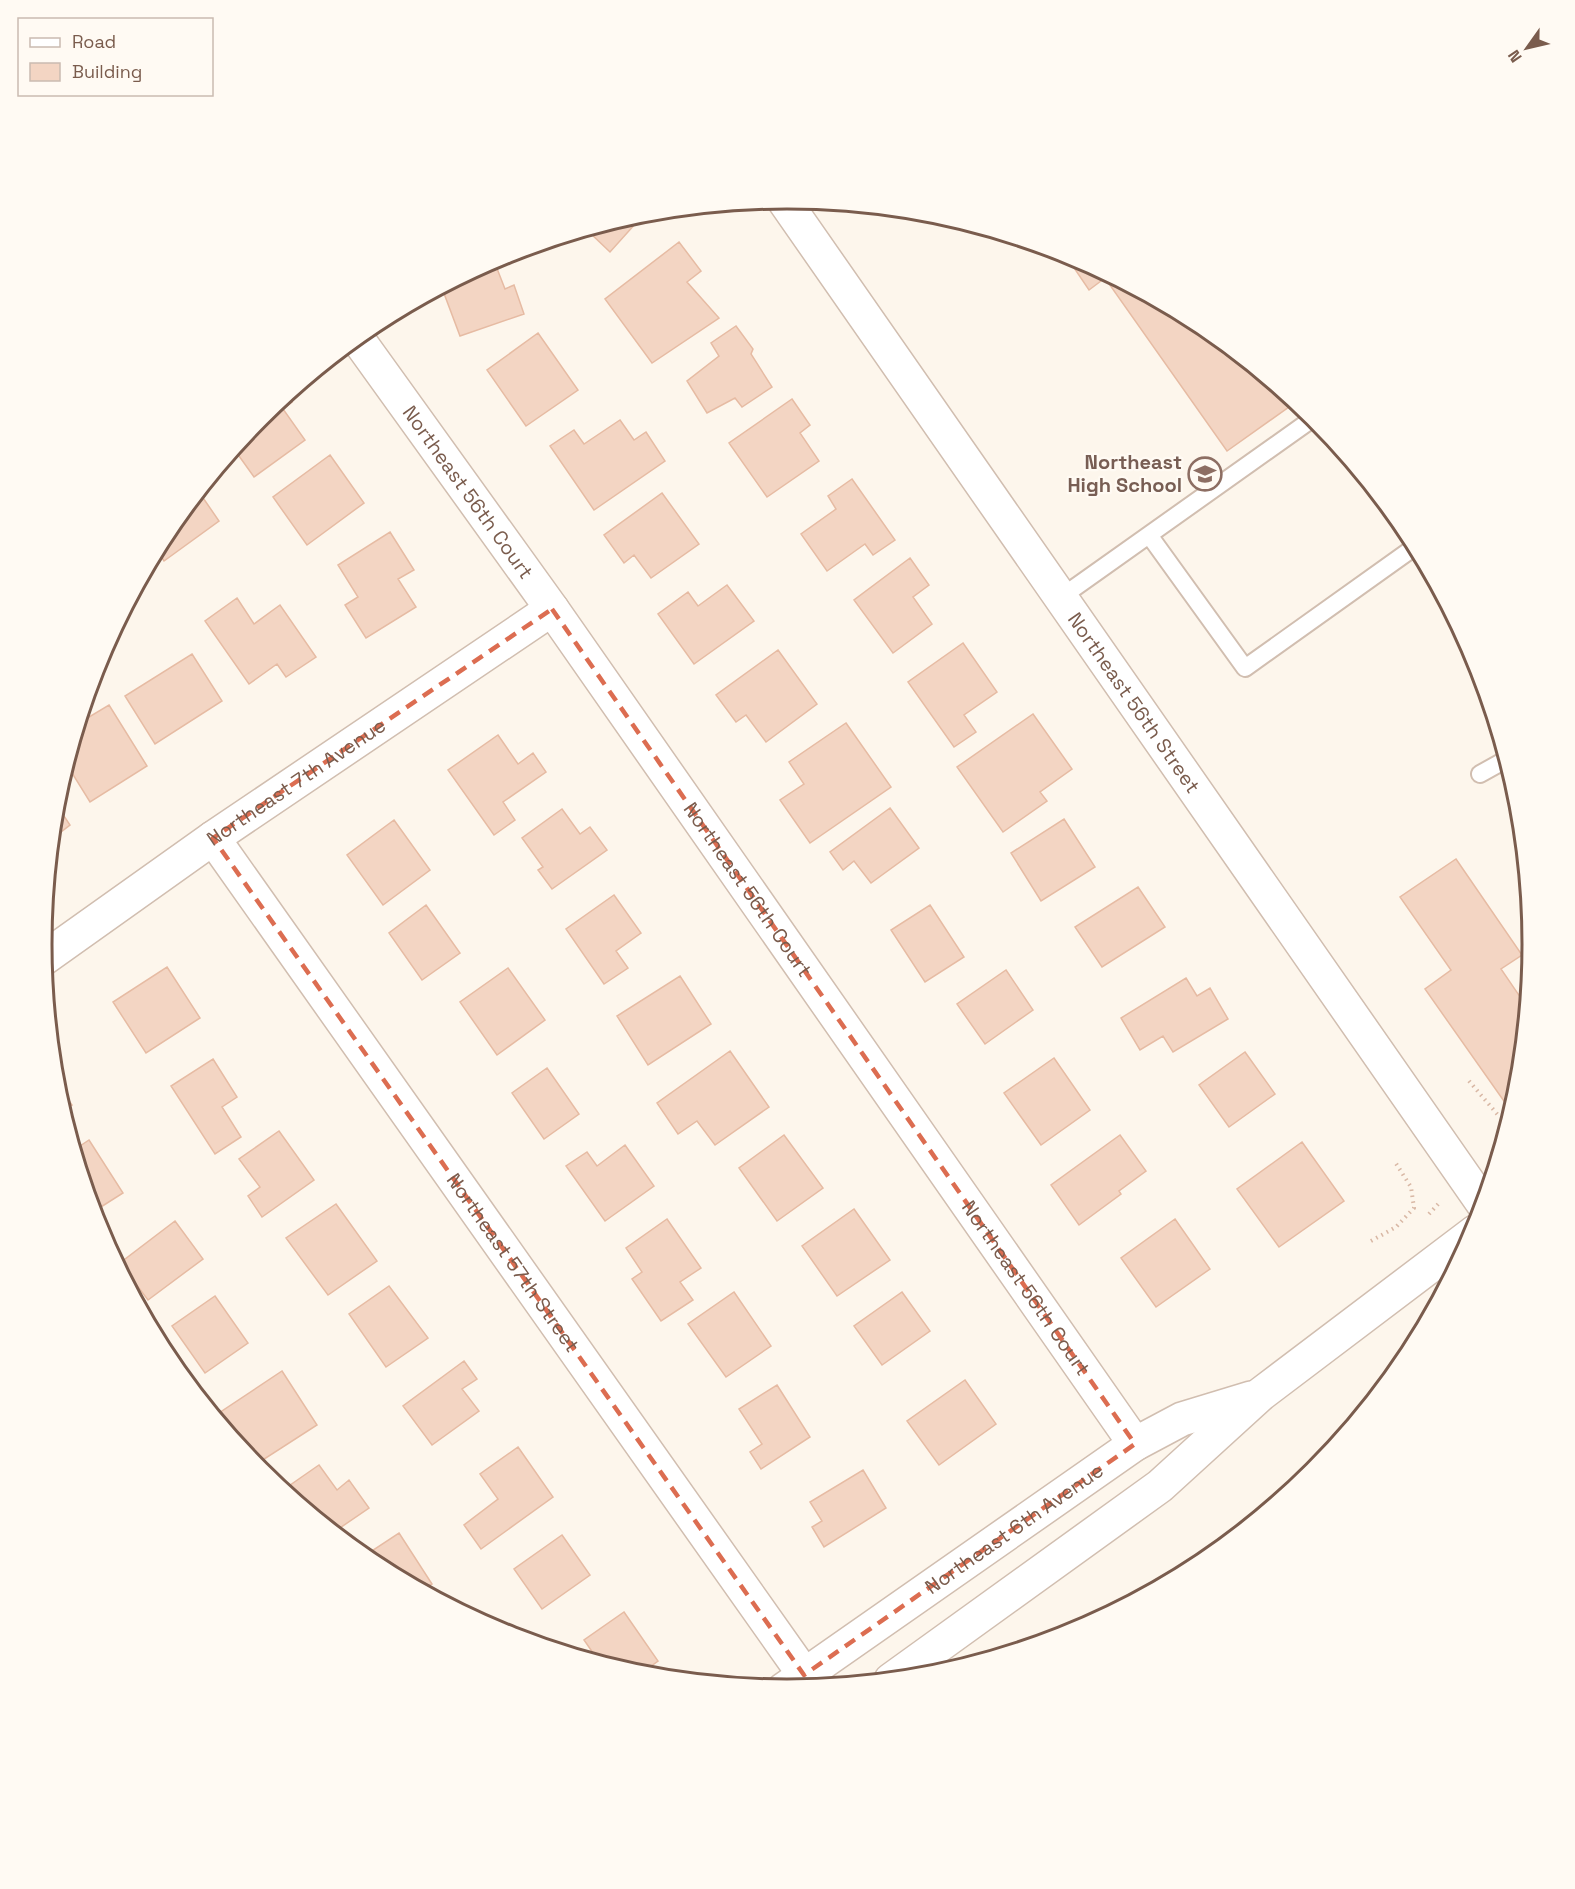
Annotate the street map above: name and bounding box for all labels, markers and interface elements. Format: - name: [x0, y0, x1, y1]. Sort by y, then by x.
- legend: [18, 18, 213, 96]
- north arrow: [1497, 18, 1557, 78]
- text: Road: [72, 30, 116, 53]
- text: N: [1503, 46, 1527, 66]
- text: Building: [72, 60, 142, 83]
- street label: Northeast 56th Court: [397, 400, 539, 584]
- place label: Northeast High School: [1067, 449, 1182, 498]
- school or university icon: Northeast High School: [1187, 456, 1223, 492]
- street label: Northeast 56th Street: [1062, 607, 1206, 798]
- street label: Northeast 7th Avenue: [201, 712, 391, 852]
- street label: Northeast 56th Court: [678, 797, 818, 982]
- street label: Northeast 57th Street: [441, 1168, 585, 1357]
- street label: Northeast 56th Court: [956, 1195, 1096, 1381]
- street label: Northeast 6th Avenue: [920, 1457, 1108, 1600]

